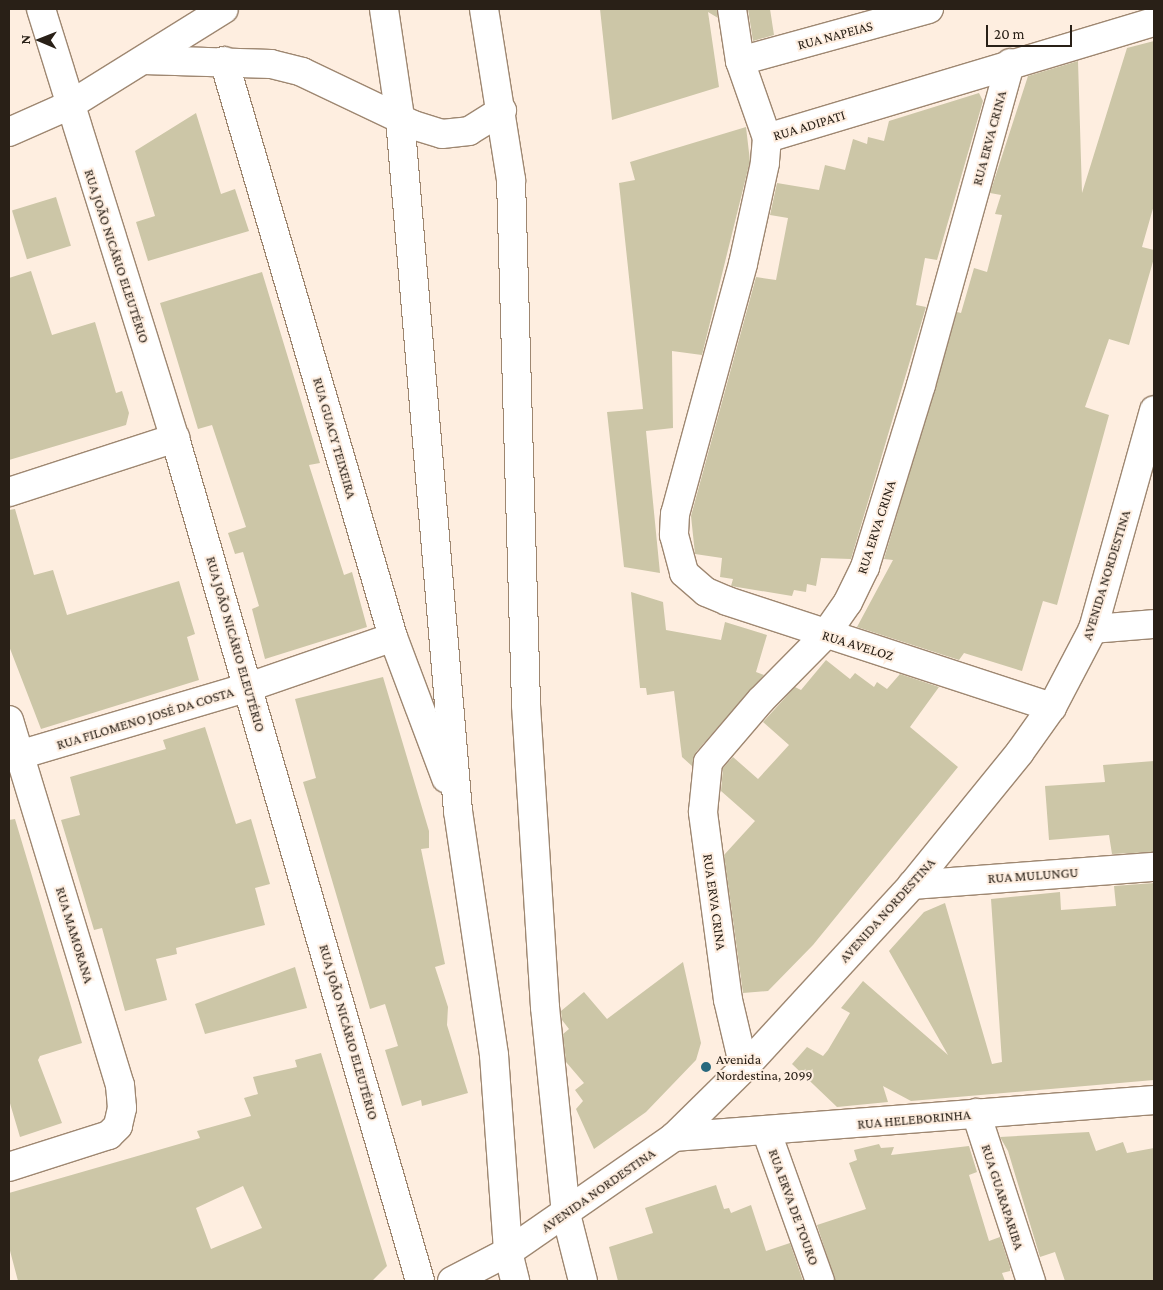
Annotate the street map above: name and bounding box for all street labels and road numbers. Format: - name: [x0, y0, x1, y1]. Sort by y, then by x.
- street label: RUA NAPEIAS: [795, 17, 875, 53]
- street label: RUA ERVA CRINA: [968, 89, 1010, 187]
- street label: RUA ADIPATI: [771, 106, 847, 144]
- street label: RUA JOÃO NICÁRIO ELEUTÉRIO: [81, 167, 153, 345]
- street label: RUA GUACY TEIXEIRA: [310, 375, 360, 501]
- street label: RUA ERVA CRINA: [853, 478, 899, 576]
- street label: AVENIDA NORDESTINA: [1078, 508, 1134, 642]
- street label: RUA JOÃO NICÁRIO ELEUTÉRIO: [203, 554, 269, 734]
- street label: RUA AVELOZ: [820, 626, 896, 664]
- street label: RUA FILOMENO JOSÉ DA COSTA: [54, 683, 236, 753]
- street label: RUA ERVA CRINA: [700, 853, 730, 951]
- street label: AVENIDA NORDESTINA: [835, 854, 939, 966]
- street label: RUA MULUNGU: [987, 863, 1079, 887]
- street label: RUA MAMORANA: [52, 885, 98, 985]
- street label: RUA JOÃO NICÁRIO ELEUTÉRIO: [316, 942, 382, 1122]
- street label: RUA HELEBORINHA: [857, 1106, 971, 1132]
- street label: RUA GUARAPARIBA: [978, 1142, 1028, 1252]
- street label: AVENIDA NORDESTINA: [538, 1144, 658, 1236]
- street label: RUA ERVA DE TOURO: [765, 1147, 823, 1267]

